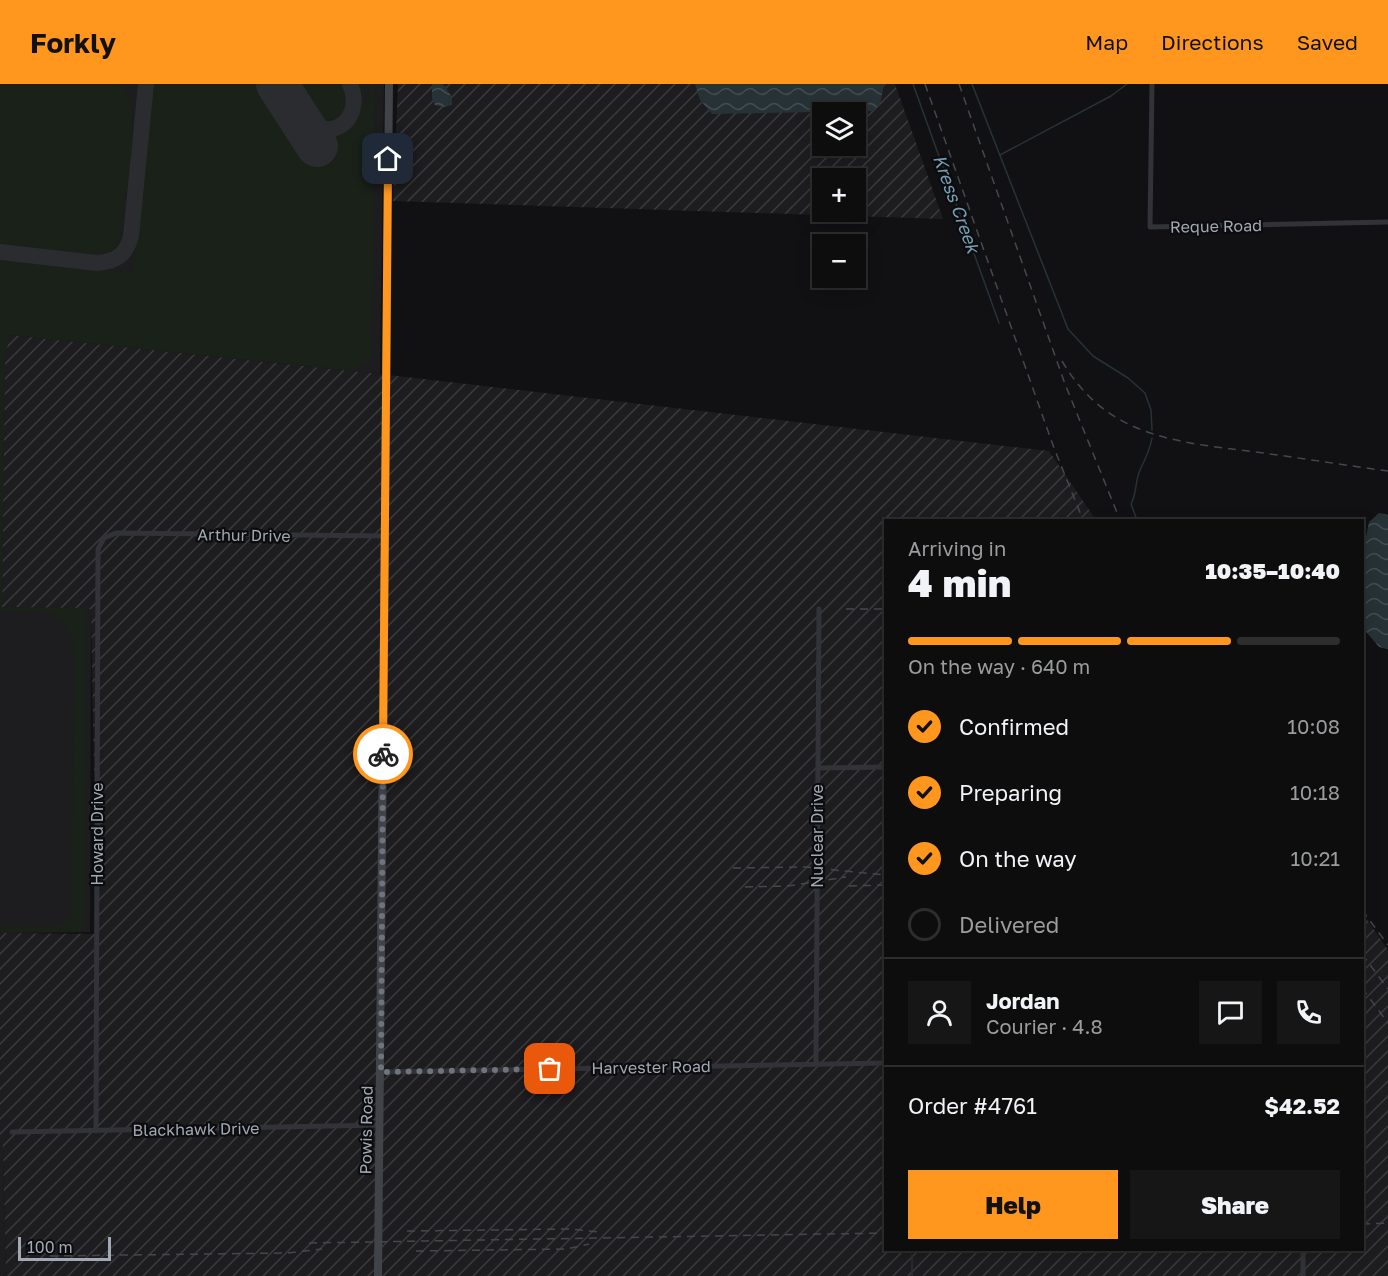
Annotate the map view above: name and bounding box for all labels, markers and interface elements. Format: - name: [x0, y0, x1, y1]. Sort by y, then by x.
- text: Forkly: [30, 26, 116, 59]
- text: Map: [1085, 29, 1128, 55]
- text: Directions: [1161, 29, 1264, 55]
- text: Saved: [1297, 29, 1358, 55]
- map controls: [812, 102, 866, 288]
- button: layers: [812, 102, 866, 156]
- pin: [362, 133, 413, 184]
- icon: home: [371, 142, 404, 175]
- water label: Kress Creek: [929, 151, 986, 258]
- button: +: [812, 168, 866, 222]
- street label: Reque Road: [1170, 215, 1262, 237]
- button: −: [812, 234, 866, 288]
- street label: Arthur Drive: [197, 524, 291, 546]
- text: Arriving in: [908, 536, 1006, 560]
- text: 10:35–10:40: [1205, 557, 1340, 584]
- text: 4 min: [908, 559, 1011, 606]
- text: On the way · 640 m: [908, 654, 1090, 678]
- icon: check: [908, 710, 941, 743]
- text: Confirmed: [959, 713, 1069, 740]
- text: 10:08: [1287, 714, 1340, 738]
- courier: [353, 724, 413, 784]
- icon: bike: [367, 738, 400, 771]
- icon: check: [908, 776, 941, 809]
- text: Preparing: [959, 779, 1062, 806]
- text: 10:18: [1290, 780, 1340, 804]
- street label: Howard Drive: [87, 783, 107, 885]
- street label: Nuclear Drive: [807, 784, 827, 888]
- icon: check: [908, 842, 941, 875]
- text: On the way: [959, 845, 1077, 872]
- text: 10:21: [1291, 846, 1340, 870]
- text: Delivered: [959, 911, 1059, 938]
- button: person: [908, 981, 971, 1044]
- button: chat: [1199, 981, 1262, 1044]
- button: phone: [1277, 981, 1340, 1044]
- text: Jordan: [986, 987, 1060, 1014]
- text: Courier · 4.8: [986, 1014, 1103, 1038]
- pin: [524, 1043, 575, 1094]
- icon: bag: [533, 1052, 566, 1085]
- street label: Harvester Road: [591, 1056, 711, 1078]
- street label: Powis Road: [355, 1085, 377, 1175]
- text: Order #4761: [908, 1092, 1037, 1119]
- text: $42.52: [1264, 1092, 1340, 1119]
- street label: Blackhawk Drive: [132, 1118, 260, 1140]
- button: Help: [908, 1170, 1118, 1239]
- button: Share: [1130, 1170, 1340, 1239]
- scale bar: [18, 1234, 111, 1262]
- text: 100 m: [27, 1237, 73, 1257]

